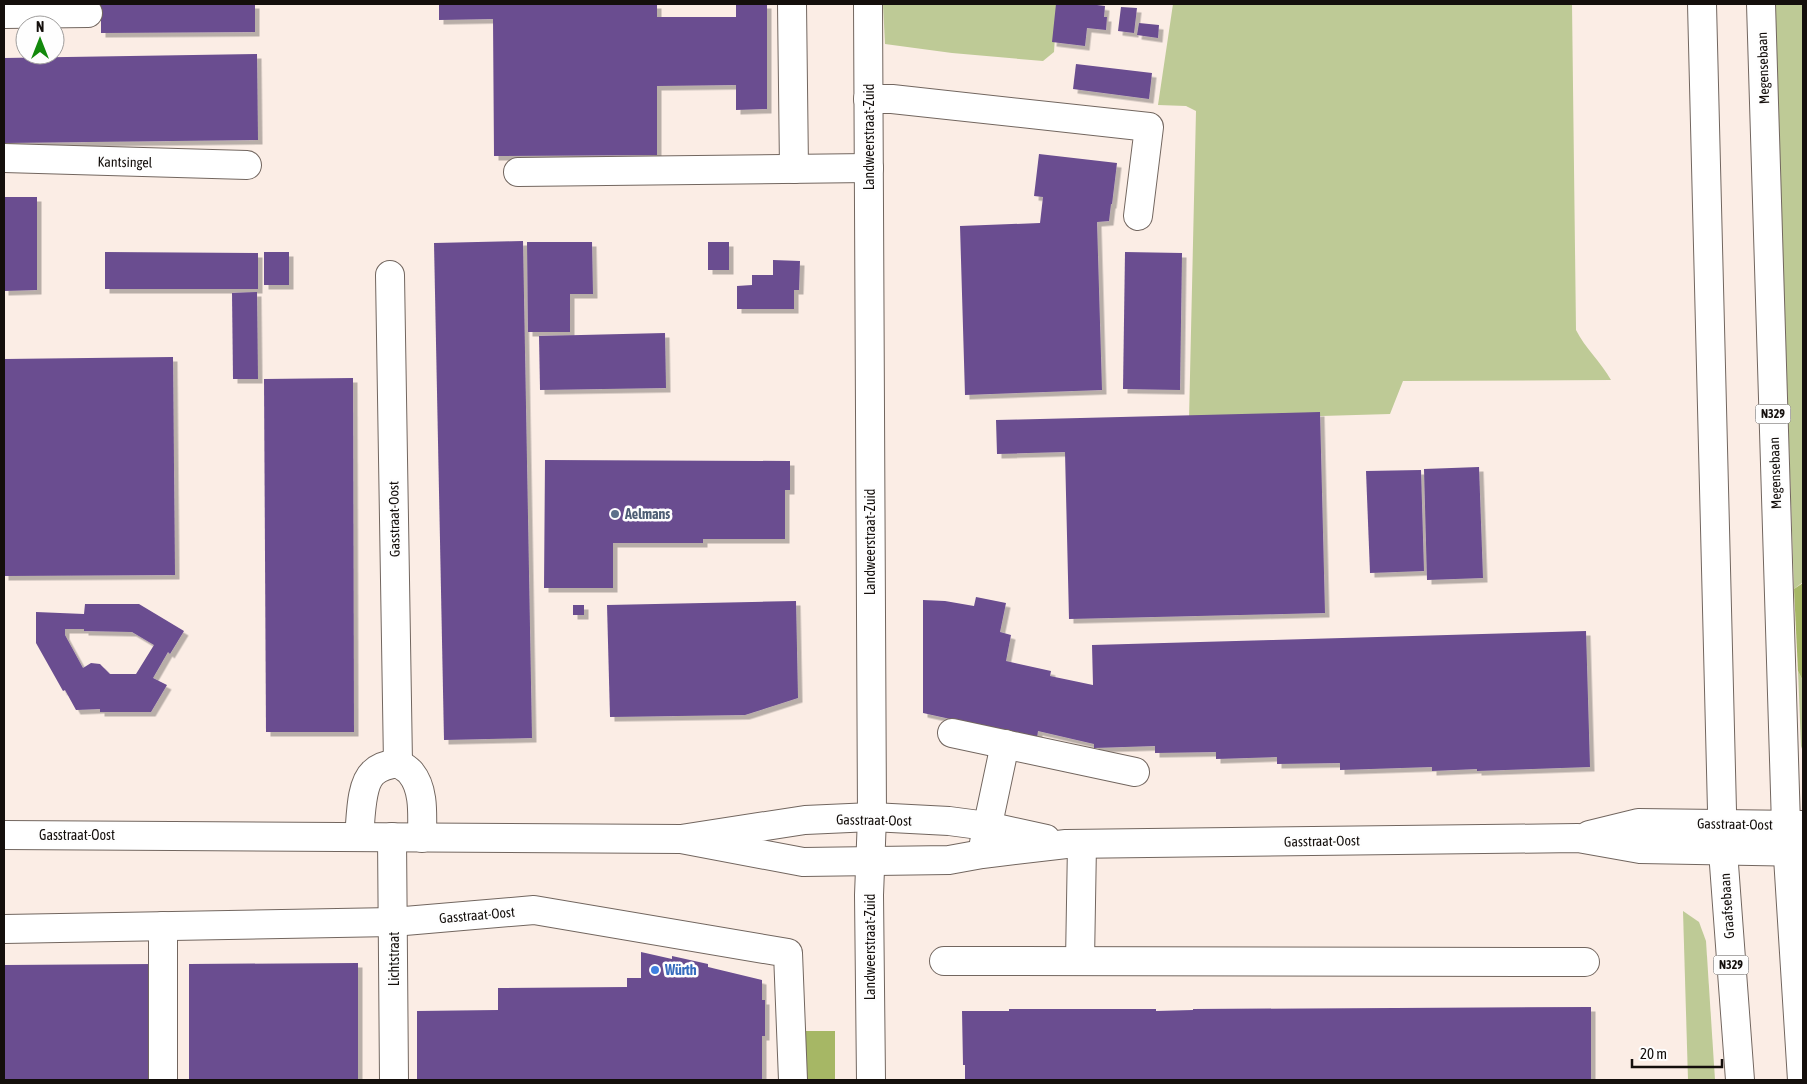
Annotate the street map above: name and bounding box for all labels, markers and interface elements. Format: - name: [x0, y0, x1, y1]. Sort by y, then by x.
- north arrow: [15, 15, 65, 65]
- text: N: [36, 19, 44, 35]
- street label: Megensebaan: [1754, 32, 1772, 104]
- street label: Landweerstraat-Zuid: [861, 84, 877, 190]
- street label: Kantsingel: [98, 154, 153, 170]
- road number: N329: [1756, 404, 1790, 424]
- street label: Megensebaan: [1766, 437, 1784, 509]
- street label: Gasstraat-Oost: [385, 481, 403, 557]
- street label: Landweerstraat-Zuid: [862, 489, 878, 595]
- place label: Aelmans: [624, 506, 670, 522]
- marker: Aelmans: [609, 508, 621, 520]
- street label: Gasstraat-Oost: [836, 811, 912, 829]
- street label: Gasstraat-Oost: [1697, 815, 1773, 833]
- street label: Gasstraat-Oost: [39, 827, 115, 843]
- street label: Gasstraat-Oost: [1284, 832, 1360, 850]
- street label: Graafsebaan: [1717, 873, 1737, 939]
- street label: Landweerstraat-Zuid: [862, 894, 878, 1000]
- street label: Gasstraat-Oost: [438, 904, 516, 926]
- street label: Lichtstraat: [386, 932, 402, 986]
- road number: N329: [1714, 956, 1748, 974]
- place label: Würth: [664, 962, 697, 978]
- marker: Würth: [649, 964, 661, 976]
- scale bar: [1632, 1036, 1722, 1068]
- text: 20 m: [1640, 1045, 1667, 1062]

